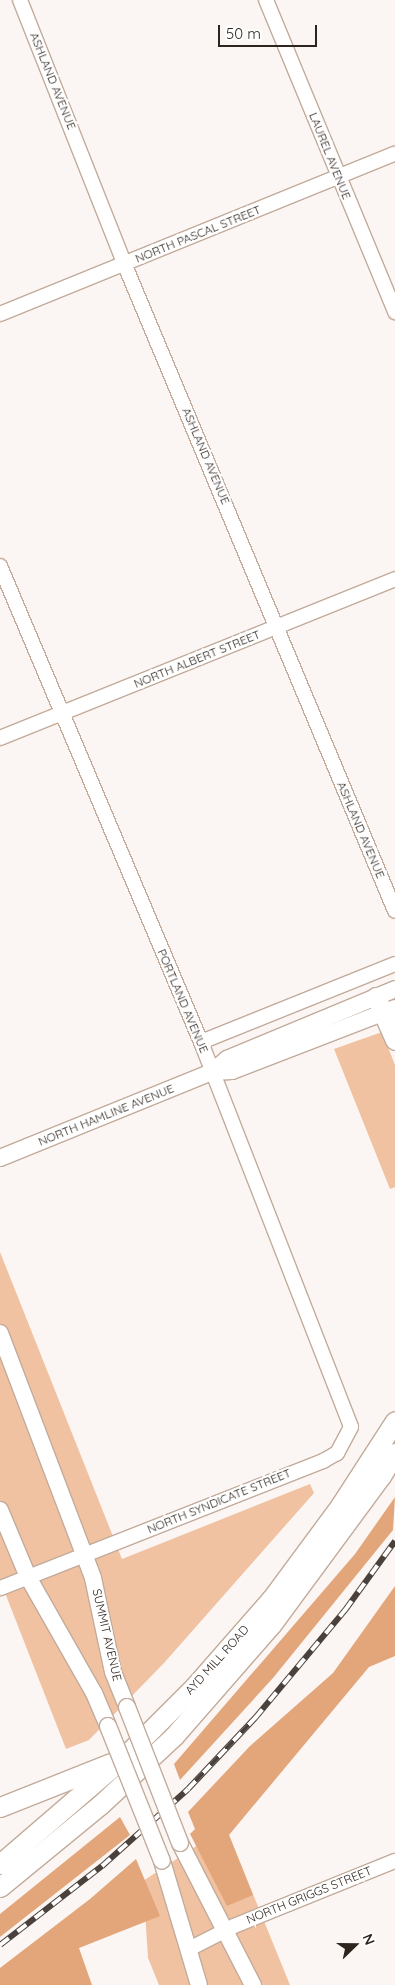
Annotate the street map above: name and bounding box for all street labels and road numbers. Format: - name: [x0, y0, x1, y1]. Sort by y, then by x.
- street label: ASHLAND AVENUE: [27, 30, 79, 132]
- street label: LAUREL AVENUE: [306, 110, 354, 202]
- street label: NORTH PASCAL STREET: [133, 202, 263, 266]
- street label: ASHLAND AVENUE: [179, 406, 233, 506]
- street label: NORTH ALBERT STREET: [132, 627, 262, 691]
- street label: ASHLAND AVENUE: [334, 780, 388, 880]
- street label: PORTLAND AVENUE: [155, 947, 211, 1055]
- street label: NORTH HAMLINE AVENUE: [36, 1081, 176, 1149]
- street label: NORTH SYNDICATE STREET: [145, 1466, 293, 1536]
- street label: SUMMIT AVENUE: [89, 1587, 125, 1683]
- street label: AYD MILL ROAD: [182, 1622, 252, 1698]
- street label: NORTH GRIGGS STREET: [244, 1863, 374, 1927]

